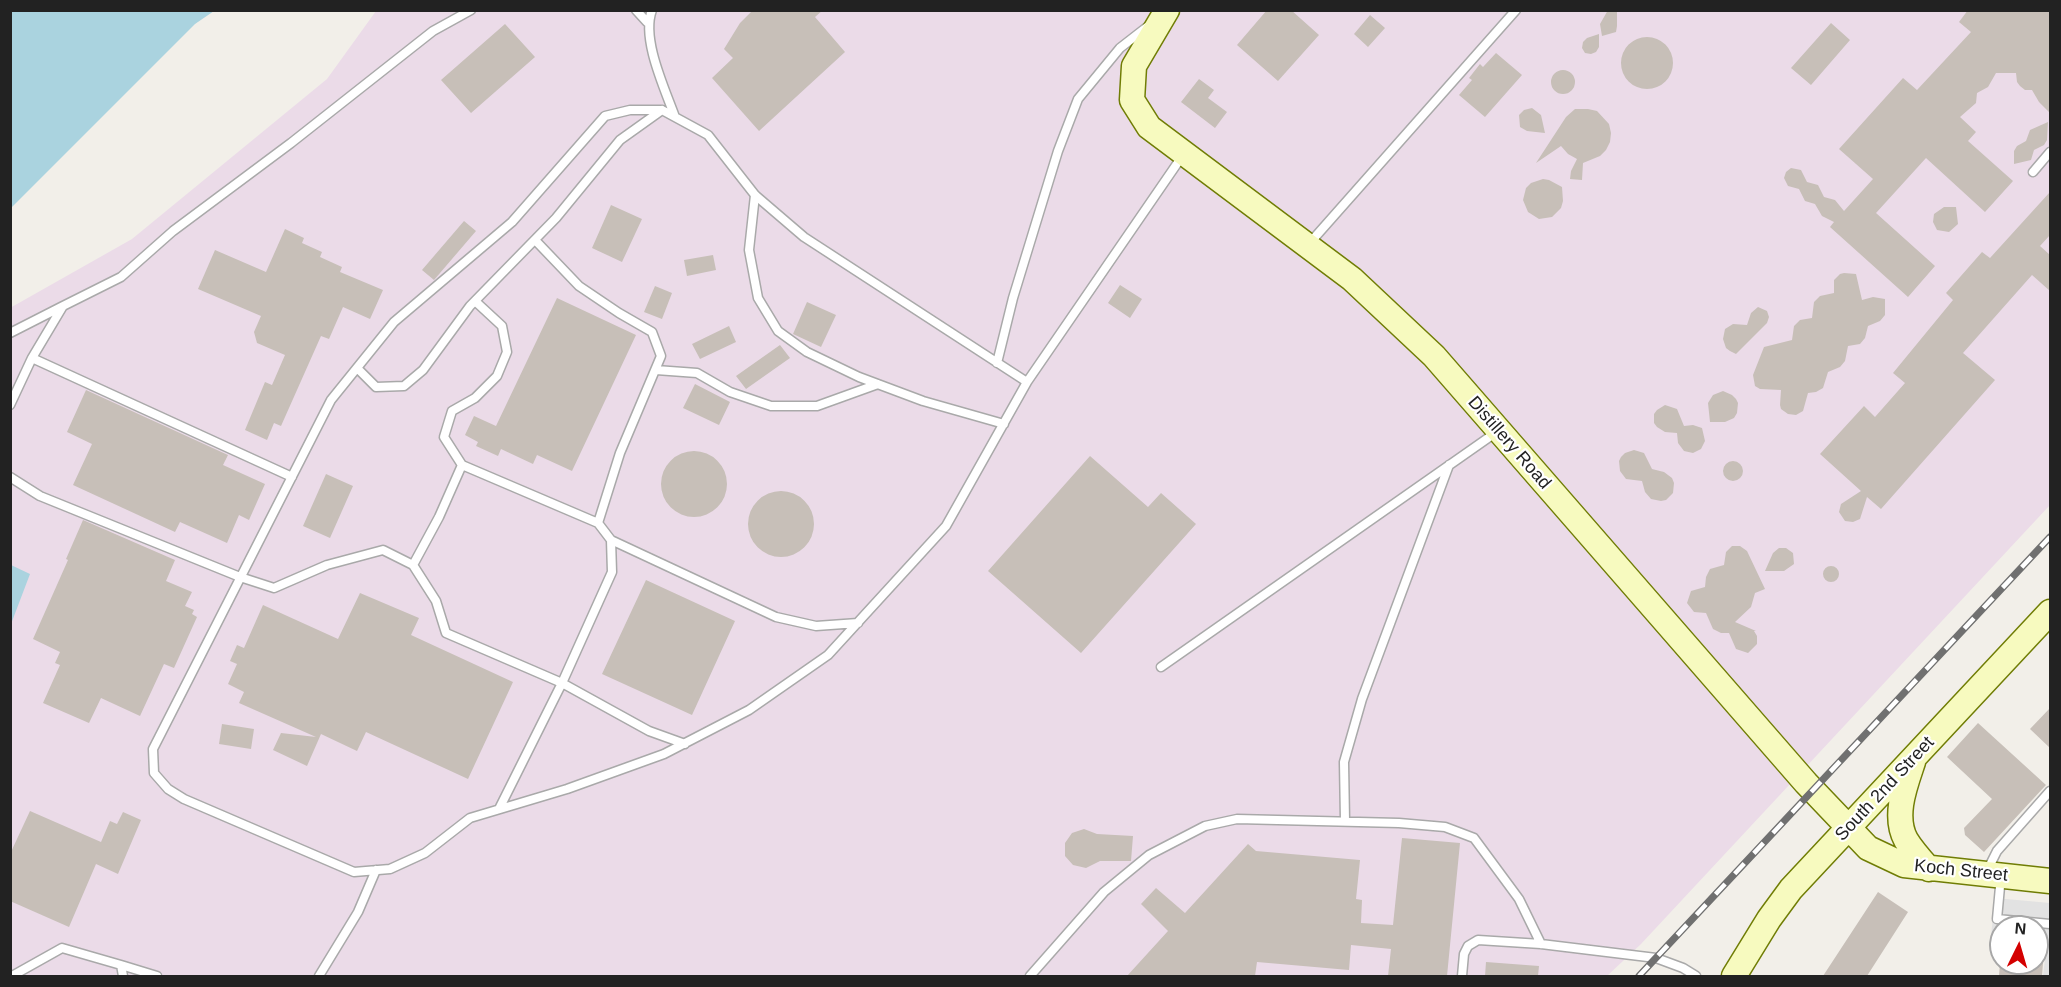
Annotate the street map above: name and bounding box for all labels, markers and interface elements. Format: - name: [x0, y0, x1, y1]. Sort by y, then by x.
- street label: Distillery Road: [1463, 392, 1555, 494]
- street label: South 2nd Street: [1831, 732, 1939, 846]
- street label: Koch Street: [1913, 855, 2009, 887]
- north arrow: [1989, 915, 2049, 975]
- text: N: [2014, 920, 2027, 938]

